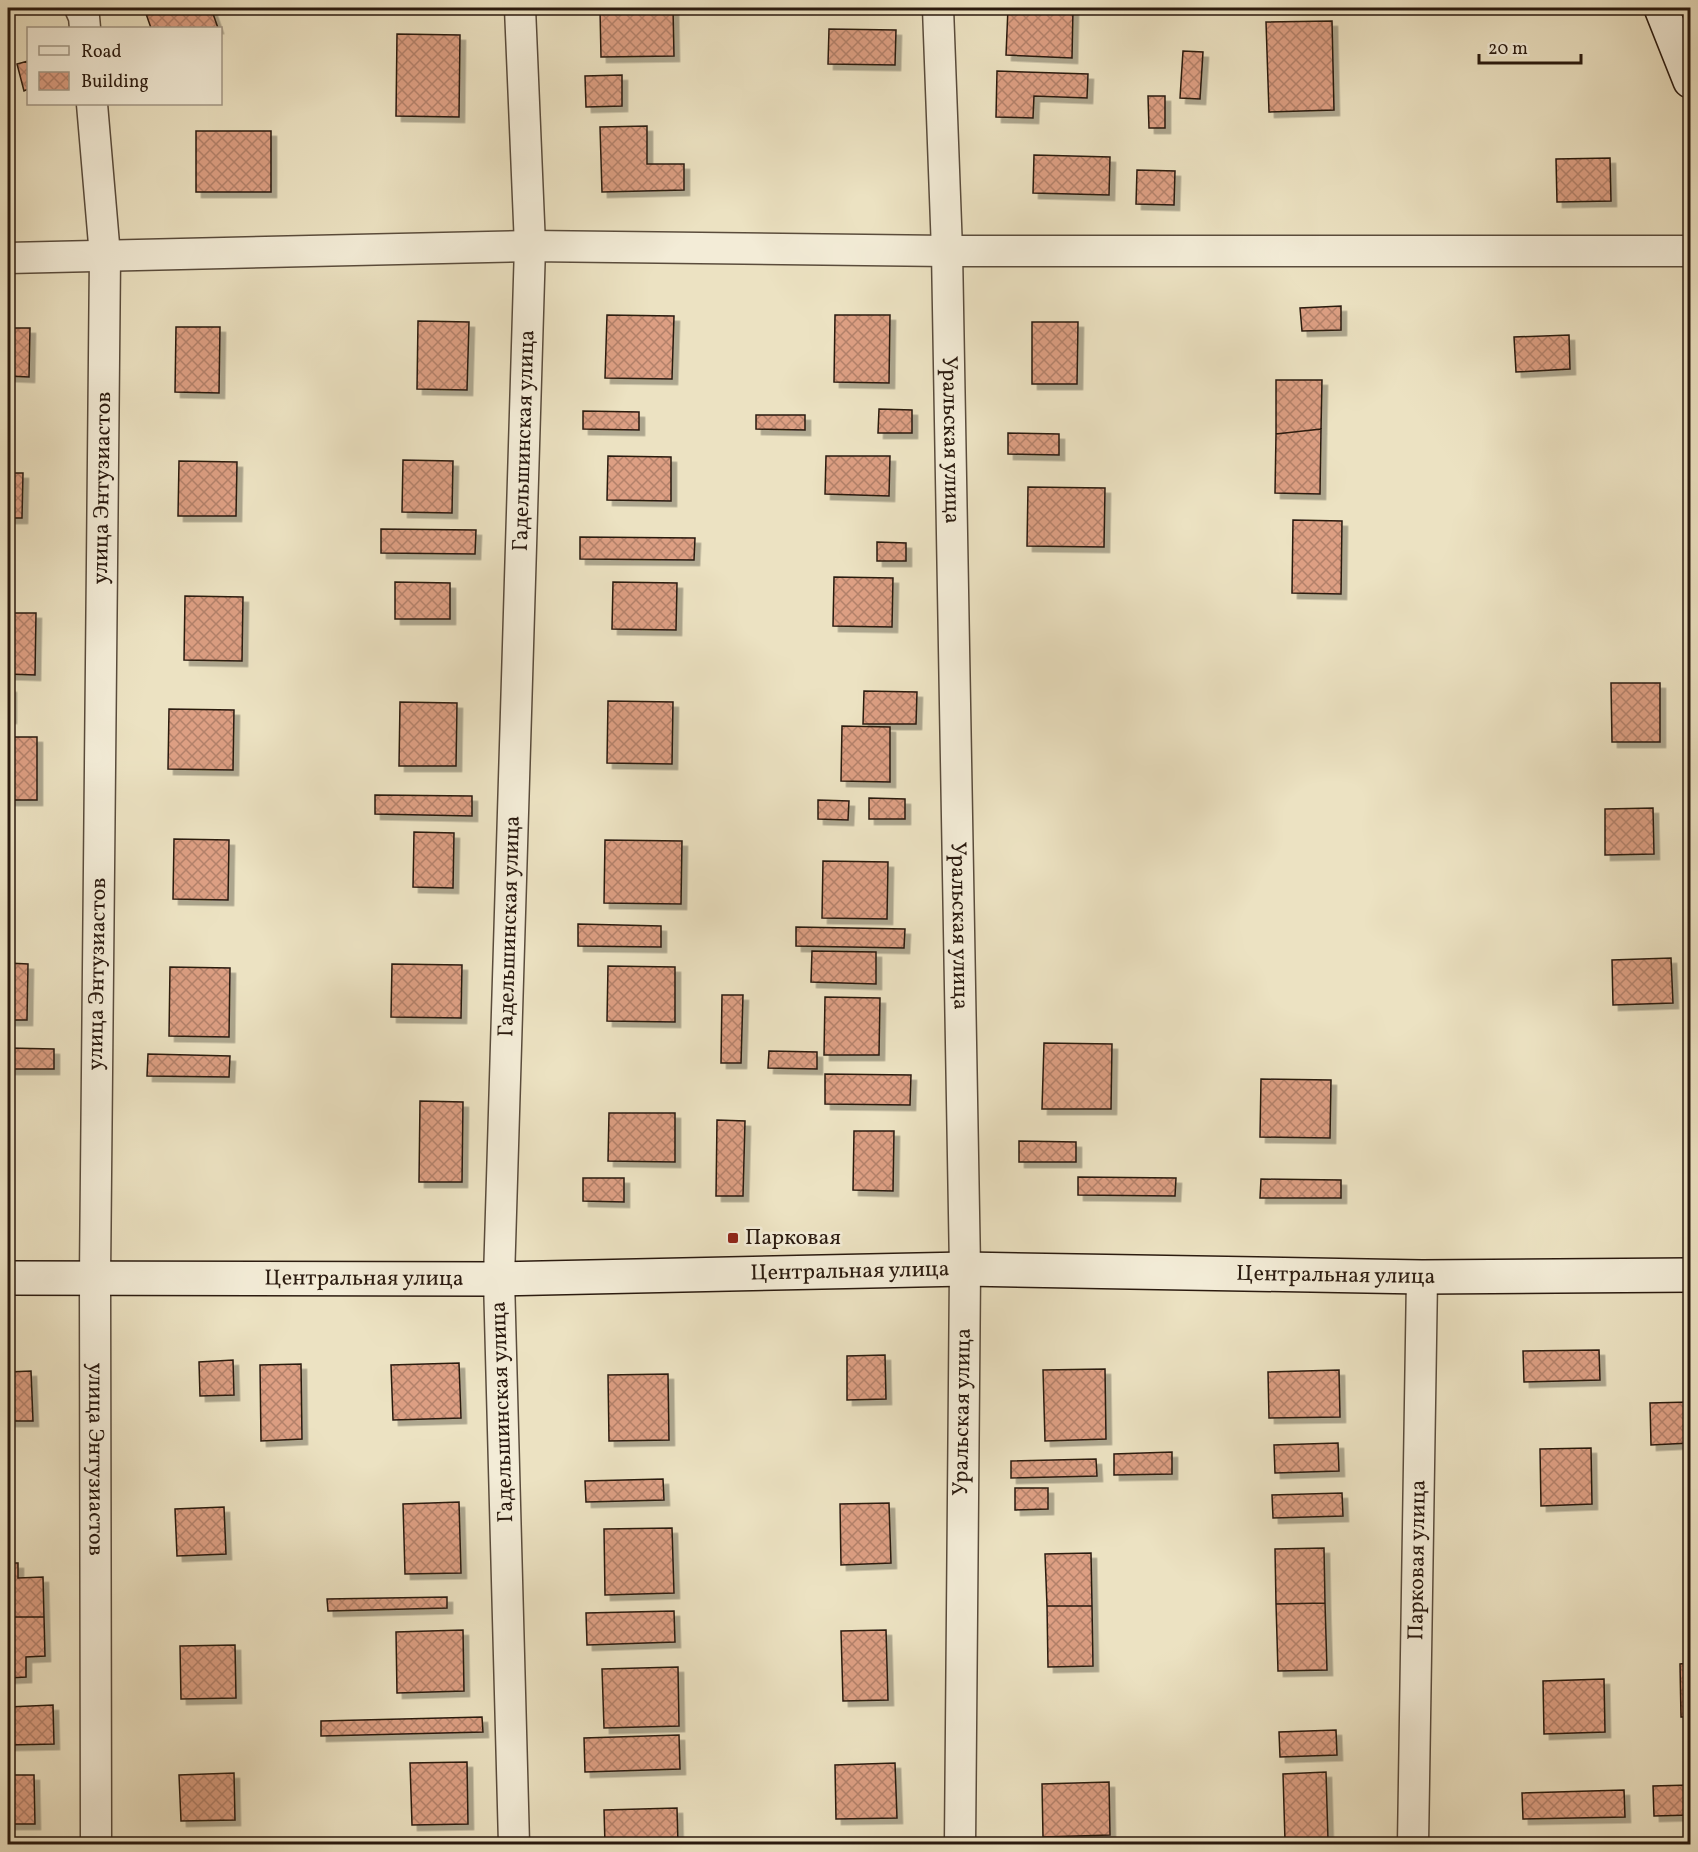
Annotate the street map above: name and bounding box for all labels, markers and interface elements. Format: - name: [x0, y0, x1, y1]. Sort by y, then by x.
- legend: [27, 27, 222, 105]
- scale bar: [1479, 27, 1581, 65]
- text: 20 m: [1488, 37, 1528, 62]
- text: Road: [81, 40, 122, 65]
- text: Building: [81, 70, 149, 95]
- street label: Гадельшинская улица: [505, 329, 543, 552]
- street label: Уральская улица: [933, 356, 967, 524]
- street label: улица Энтузиастов: [86, 391, 120, 585]
- street label: Гадельшинская улица: [491, 815, 528, 1038]
- street label: Уральская улица: [942, 841, 976, 1010]
- street label: улица Энтузиастов: [81, 877, 115, 1071]
- place label: Парковая: [745, 1223, 841, 1254]
- marker: Парковая: [726, 1231, 740, 1245]
- street label: Центральная улица: [750, 1254, 950, 1289]
- street label: Центральная улица: [1236, 1258, 1436, 1293]
- street label: Центральная улица: [264, 1263, 464, 1294]
- street label: Гадельшинская улица: [484, 1301, 522, 1523]
- street label: Уральская улица: [946, 1328, 980, 1496]
- street label: улица Энтузиастов: [80, 1363, 111, 1556]
- street label: Парковая улица: [1401, 1479, 1434, 1641]

